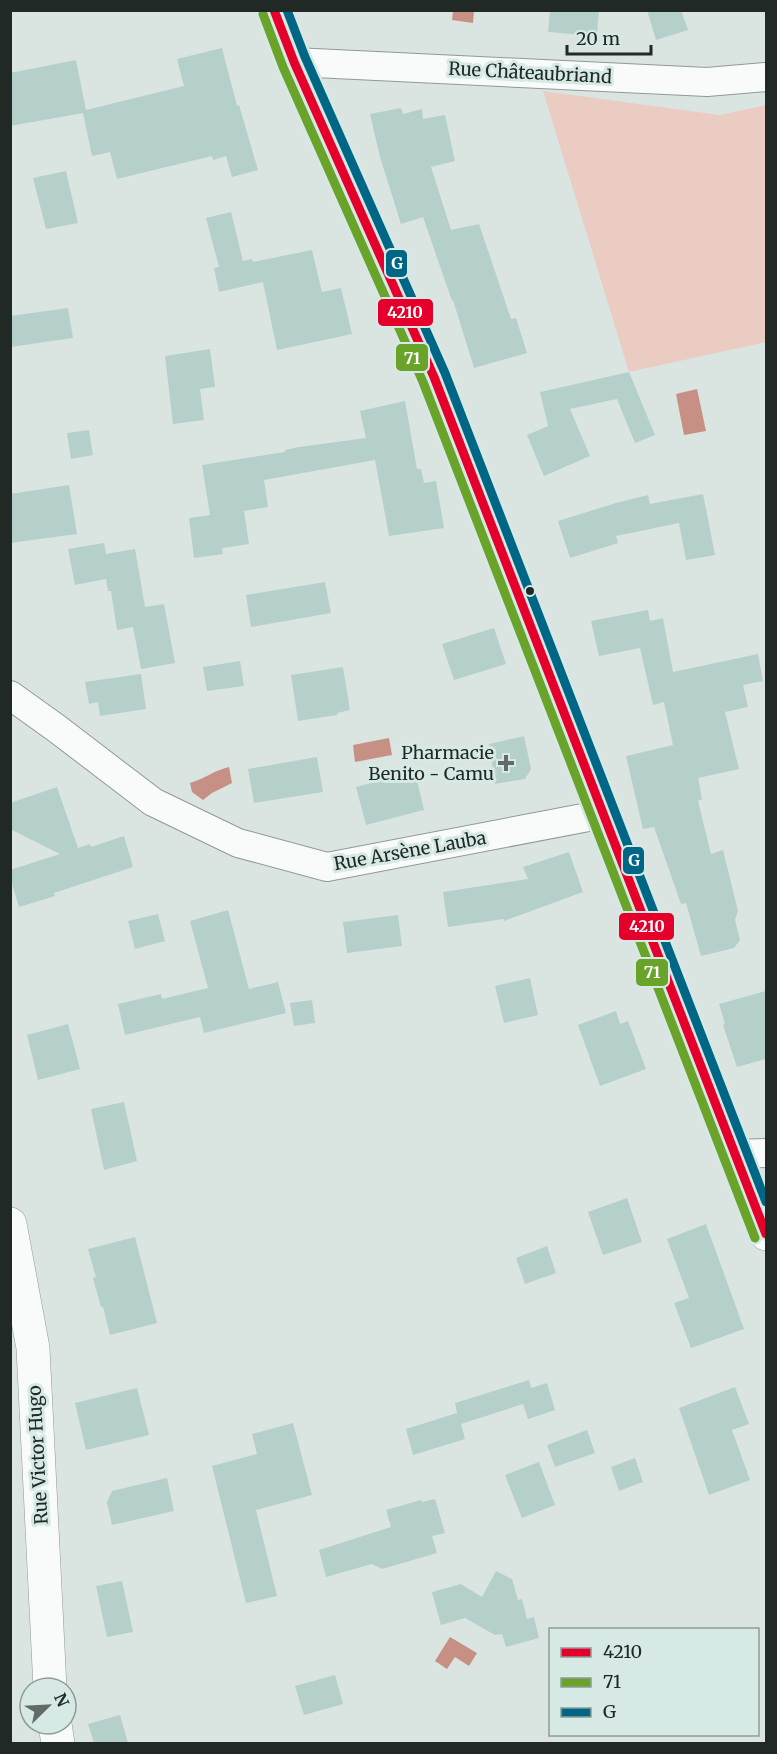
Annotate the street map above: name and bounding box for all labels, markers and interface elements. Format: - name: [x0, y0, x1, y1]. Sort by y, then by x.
- scale bar: [567, 18, 651, 56]
- text: 20 m: [576, 27, 620, 50]
- street label: Rue Châteaubriand: [448, 57, 613, 88]
- line badge: G: [385, 249, 408, 278]
- text: G: [391, 253, 403, 273]
- line badge: 4210: [377, 298, 434, 327]
- text: 4210: [387, 302, 423, 322]
- line badge: 71: [395, 343, 429, 372]
- text: 71: [404, 348, 421, 368]
- unlabelled marker: [524, 585, 536, 597]
- place label: Pharmacie Benito - Camu: [368, 741, 494, 785]
- marker: Pharmacie Benito - Camu: [499, 756, 513, 770]
- street label: Rue Arsène Lauba: [332, 826, 488, 875]
- line badge: G: [622, 846, 645, 875]
- text: G: [628, 850, 640, 870]
- line badge: 4210: [618, 912, 675, 941]
- text: 4210: [629, 916, 665, 936]
- line badge: 71: [635, 958, 669, 987]
- text: 71: [644, 962, 661, 982]
- street label: Rue Victor Hugo: [22, 1385, 53, 1525]
- legend: [549, 1628, 759, 1736]
- text: 4210: [603, 1640, 642, 1663]
- text: 71: [603, 1670, 621, 1693]
- north arrow: [18, 1676, 78, 1736]
- text: N: [50, 1690, 74, 1710]
- text: G: [603, 1700, 616, 1723]

